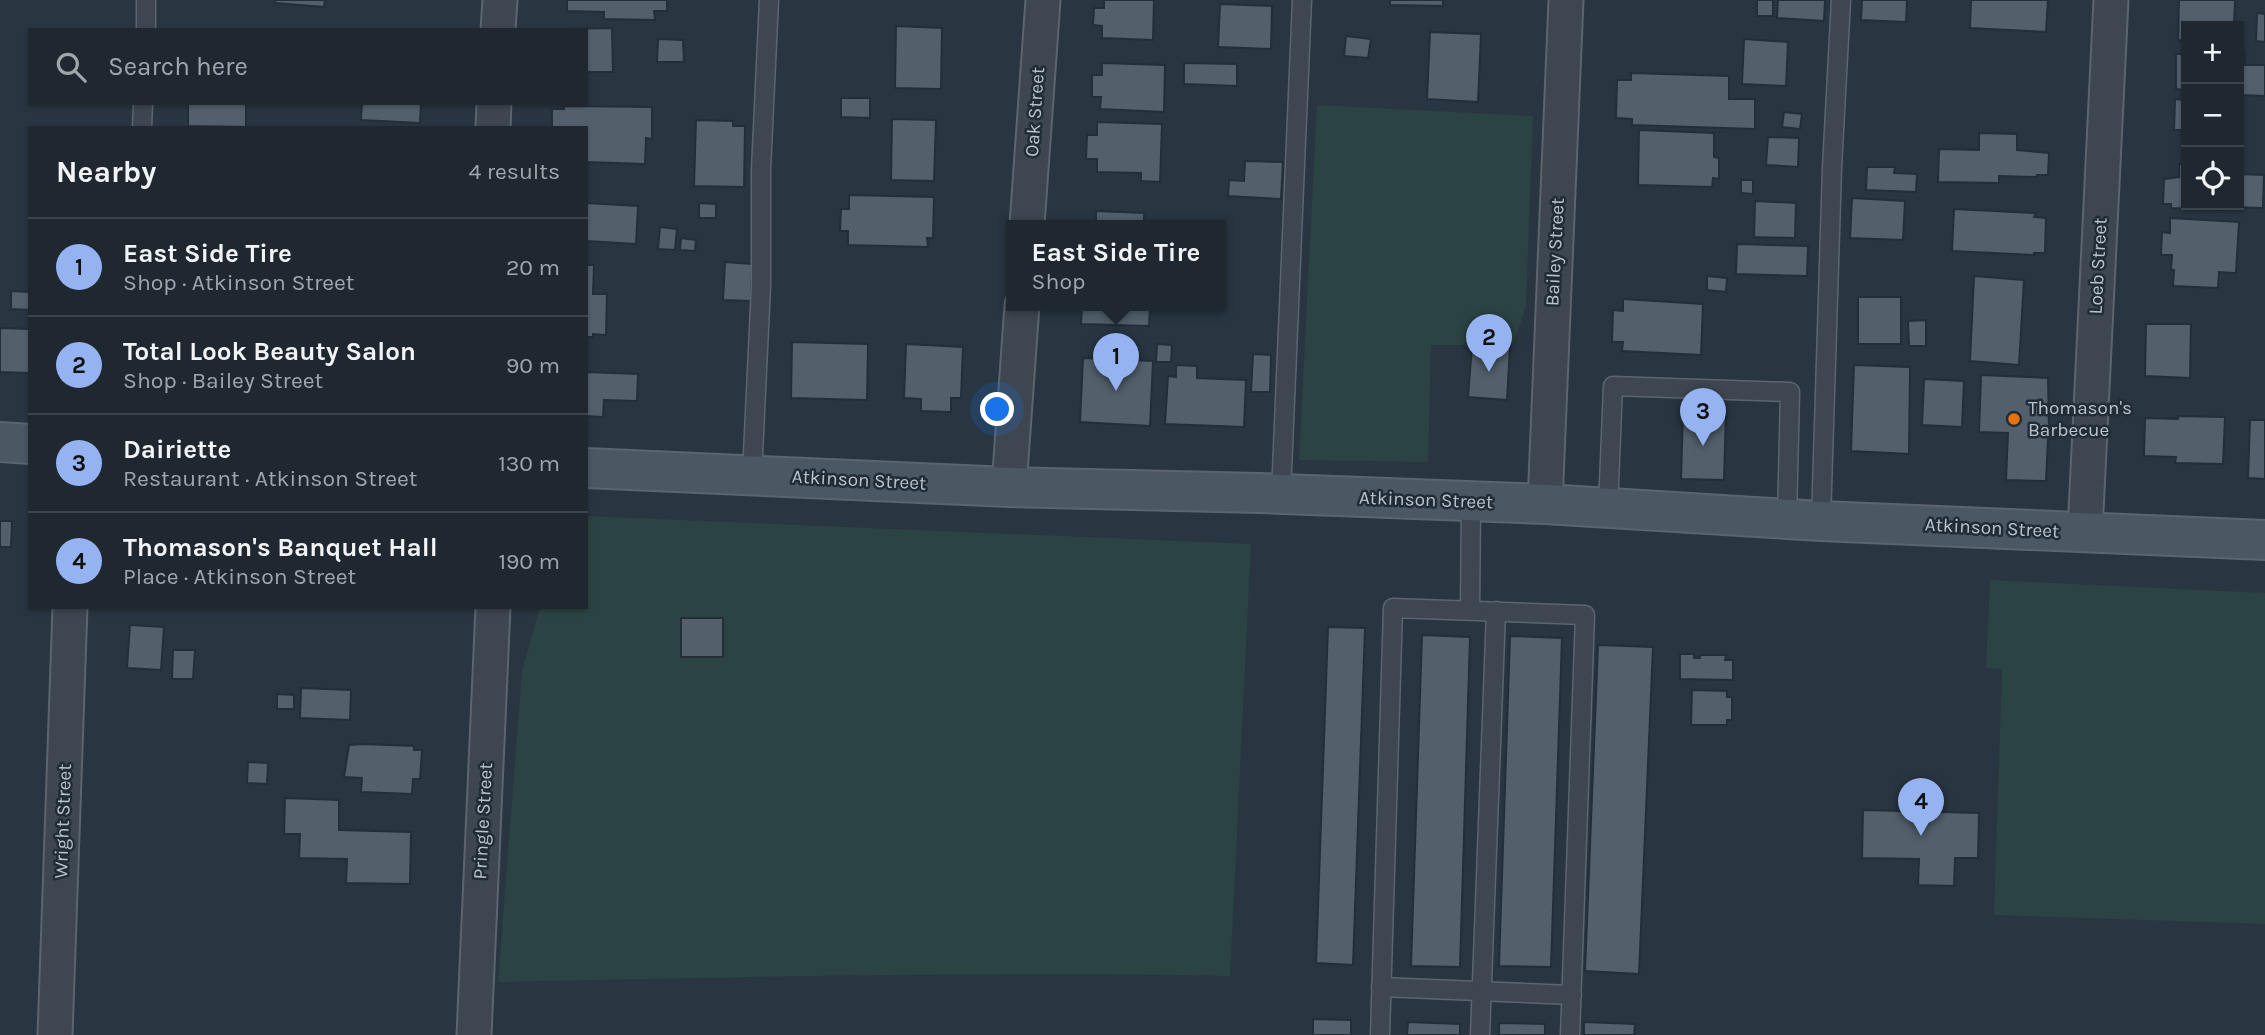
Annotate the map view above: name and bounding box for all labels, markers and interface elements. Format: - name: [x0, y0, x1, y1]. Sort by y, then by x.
- map controls: [2181, 21, 2244, 210]
- button: +: [2181, 21, 2244, 84]
- search box: [28, 28, 588, 105]
- icon: search: [52, 48, 90, 86]
- text: Search here: [108, 51, 248, 82]
- street label: Oak Street: [1021, 66, 1049, 158]
- button: −: [2181, 84, 2244, 147]
- button: locate: [2181, 147, 2244, 210]
- text: Nearby: [56, 154, 156, 190]
- text: 4 results: [468, 158, 560, 185]
- street label: Bailey Street: [1541, 197, 1569, 307]
- street label: Loeb Street: [2084, 217, 2112, 315]
- popup: [1006, 220, 1226, 311]
- text: East Side Tire: [1032, 237, 1200, 268]
- text: East Side Tire: [123, 238, 292, 269]
- text: 1: [75, 254, 83, 281]
- text: 20 m: [506, 254, 560, 281]
- text: Shop: [1032, 268, 1085, 295]
- text: Shop · Atkinson Street: [123, 269, 355, 296]
- pin: 2: [1466, 314, 1512, 372]
- pin: 1: [1093, 333, 1139, 391]
- text: Total Look Beauty Salon: [123, 336, 416, 367]
- text: 2: [72, 352, 86, 379]
- text: 90 m: [506, 352, 560, 379]
- text: Shop · Bailey Street: [123, 367, 323, 394]
- pin: 3: [1680, 388, 1726, 446]
- your location: [980, 392, 1014, 426]
- place label: Thomason's Barbecue: [2028, 397, 2132, 441]
- marker: Thomason's Barbecue: [2006, 411, 2022, 427]
- text: Dairiette: [123, 434, 231, 465]
- text: 3: [72, 450, 86, 477]
- text: 130 m: [498, 450, 560, 477]
- text: Restaurant · Atkinson Street: [123, 465, 417, 492]
- street label: Atkinson Street: [791, 465, 927, 495]
- street label: Atkinson Street: [1358, 487, 1494, 513]
- street label: Atkinson Street: [1924, 513, 2060, 543]
- text: Thomason's Banquet Hall: [123, 532, 438, 563]
- text: 4: [72, 548, 86, 575]
- text: 190 m: [498, 548, 560, 575]
- text: Place · Atkinson Street: [123, 563, 356, 590]
- street label: Pringle Street: [469, 762, 497, 880]
- street label: Wright Street: [50, 763, 76, 879]
- pin: 4: [1898, 778, 1944, 836]

